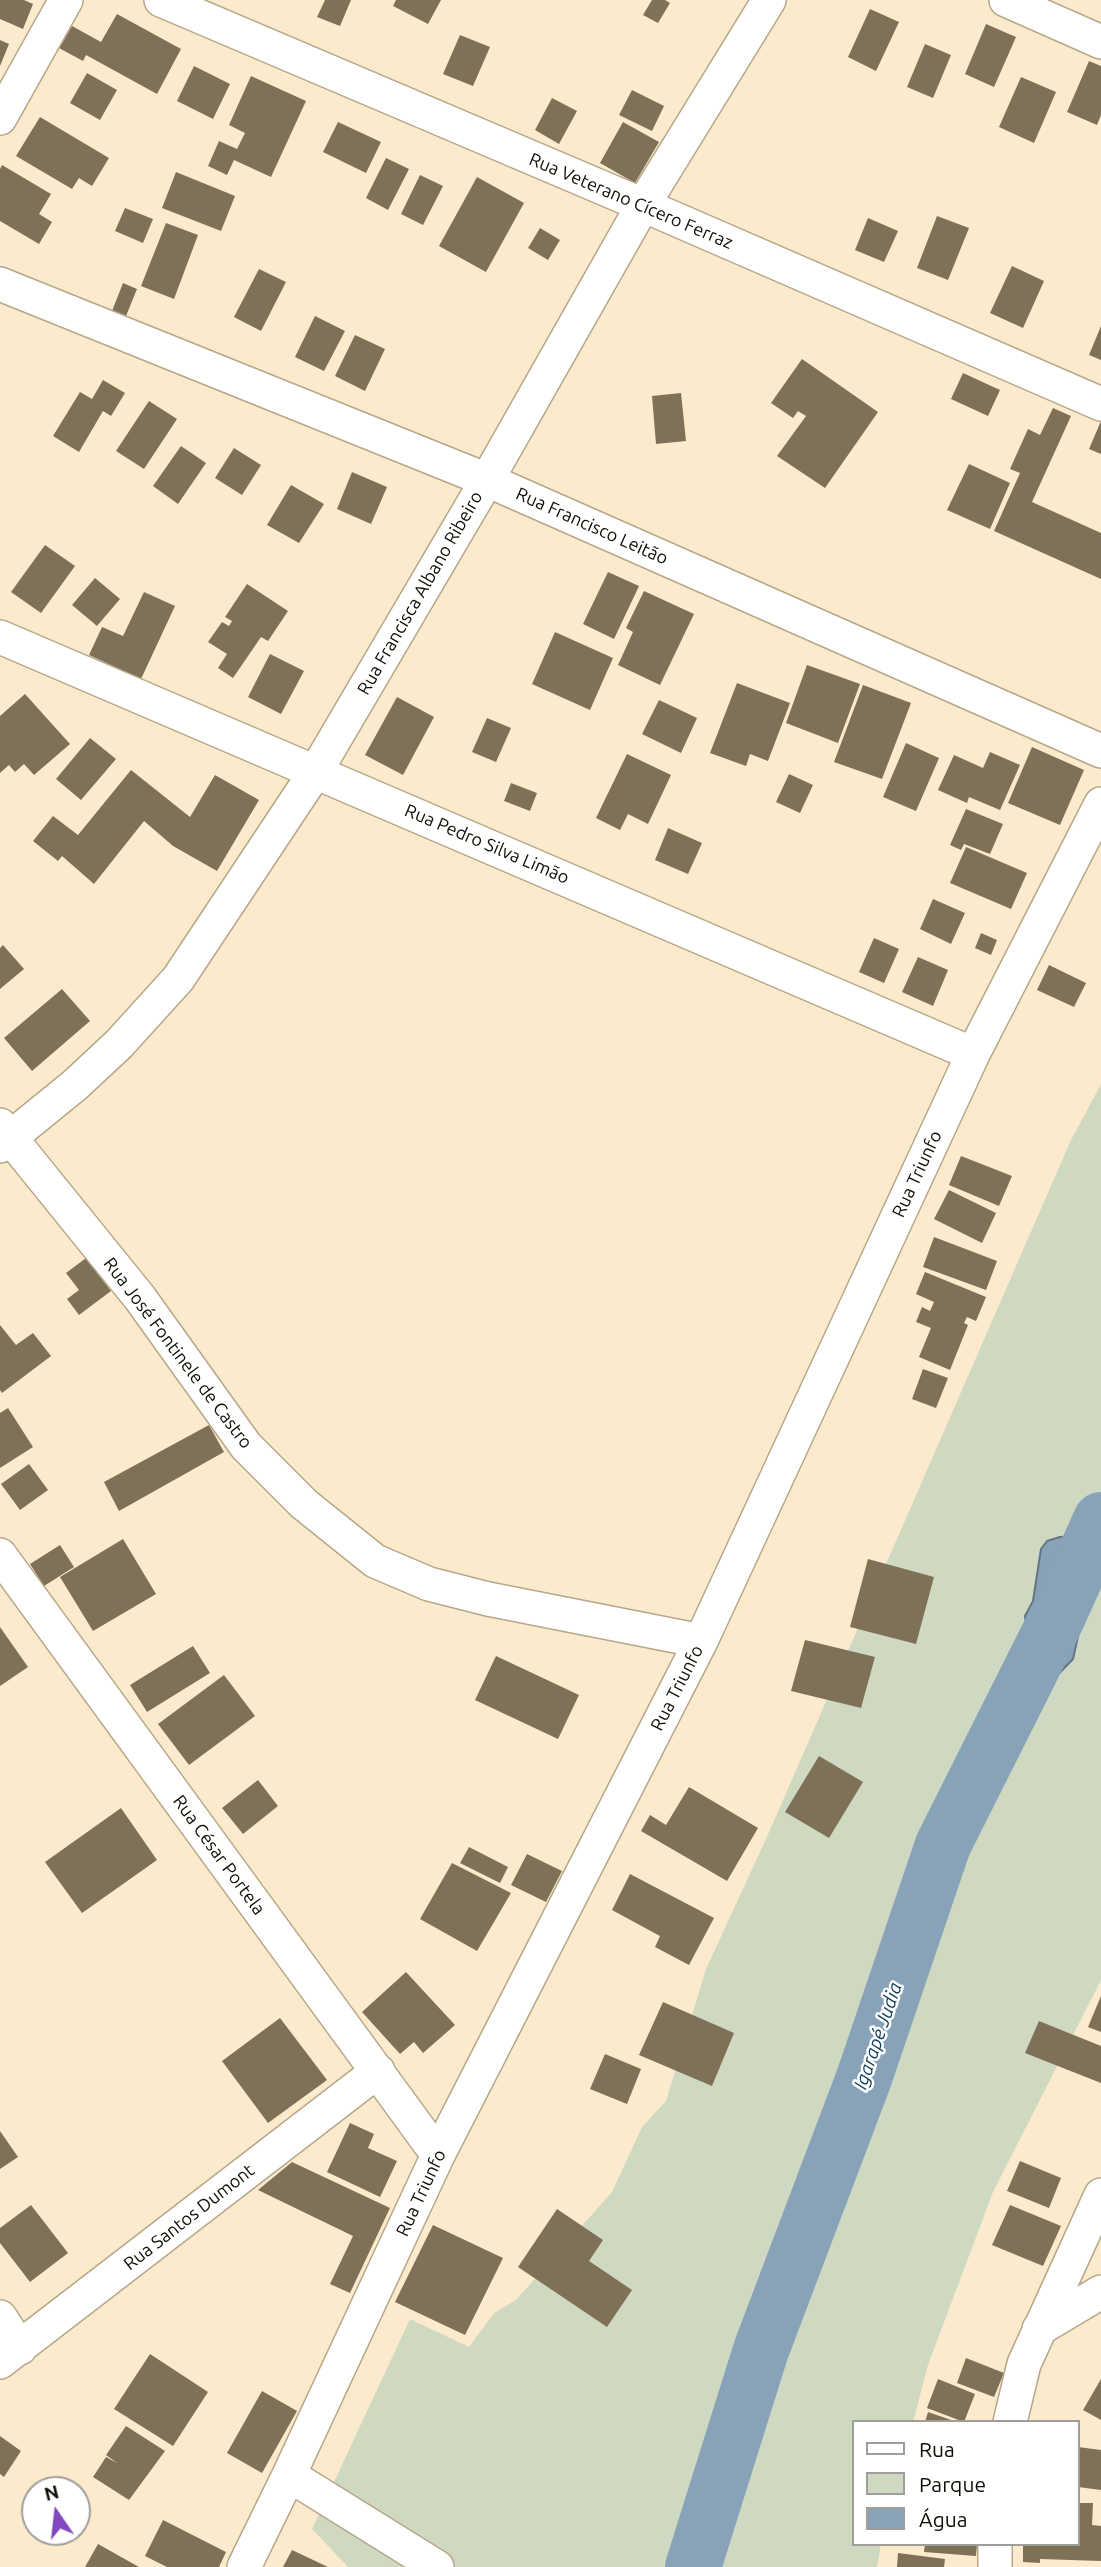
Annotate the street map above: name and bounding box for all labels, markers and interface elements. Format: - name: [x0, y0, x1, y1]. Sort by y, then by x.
- street label: Rua Veterano Cícero Ferraz: [526, 148, 736, 254]
- street label: Rua Francisco Leitão: [513, 483, 671, 569]
- street label: Rua Francisca Albano Ribeiro: [353, 487, 487, 699]
- street label: Rua Pedro Silva Limão: [401, 800, 573, 888]
- street label: Rua Triunfo: [887, 1127, 947, 1221]
- street label: Rua José Fontinele de Castro: [99, 1253, 257, 1453]
- street label: Rua Triunfo: [646, 1641, 708, 1735]
- street label: Rua César Portela: [168, 1791, 270, 1919]
- water label: Igarapé Judia: [849, 1980, 907, 2092]
- street label: Rua Triunfo: [391, 2146, 451, 2240]
- street label: Rua Santos Dumont: [119, 2159, 259, 2275]
- legend: [852, 2420, 1080, 2546]
- text: Rua: [919, 2437, 955, 2461]
- text: Parque: [919, 2472, 986, 2496]
- north arrow: [21, 2476, 91, 2546]
- text: N: [42, 2480, 61, 2505]
- text: Água: [919, 2507, 968, 2531]

